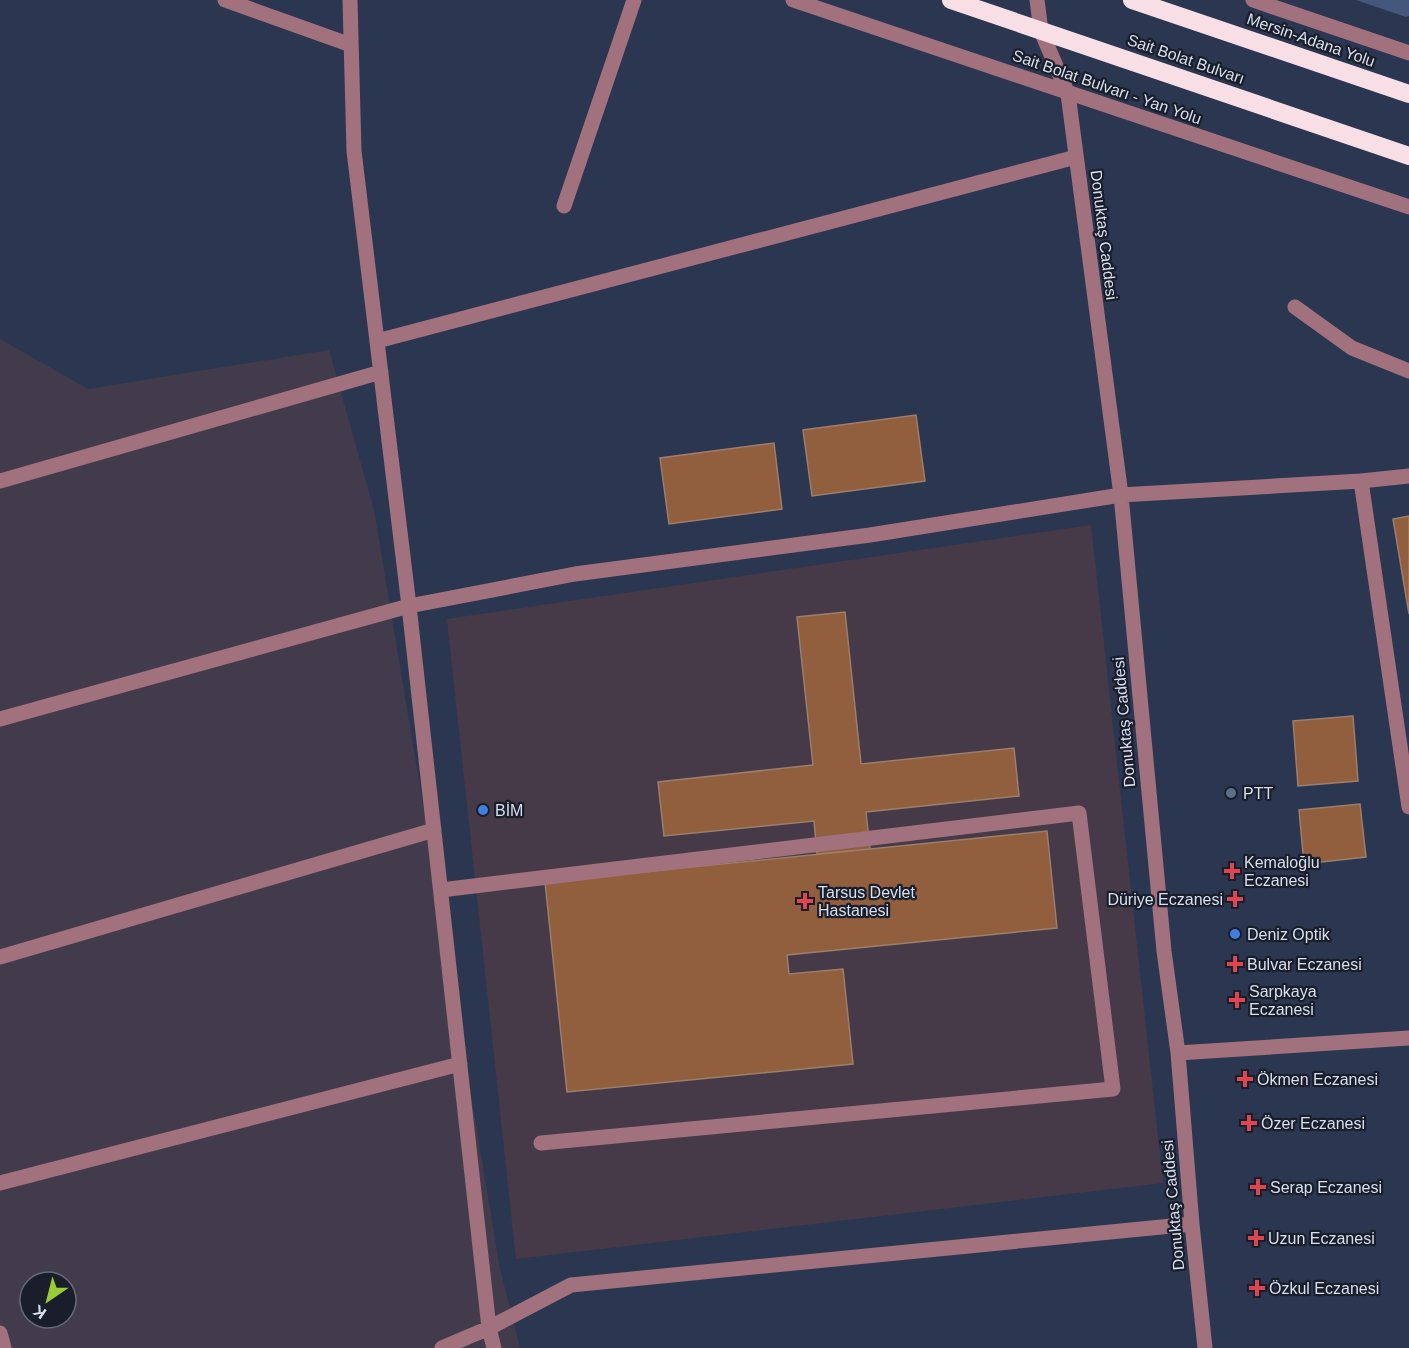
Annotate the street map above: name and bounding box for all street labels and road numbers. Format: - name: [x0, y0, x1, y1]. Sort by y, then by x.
- street label: Mersin-Adana Yolu: [1245, 10, 1377, 70]
- street label: Sait Bolat Bulvarı: [1125, 31, 1247, 87]
- street label: Sait Bolat Bulvarı - Yan Yolu: [1010, 47, 1204, 127]
- street label: Donuktaş Caddesi: [1088, 169, 1120, 301]
- street label: Donuktaş Caddesi: [1110, 656, 1138, 788]
- street label: Donuktaş Caddesi: [1159, 1139, 1187, 1271]

